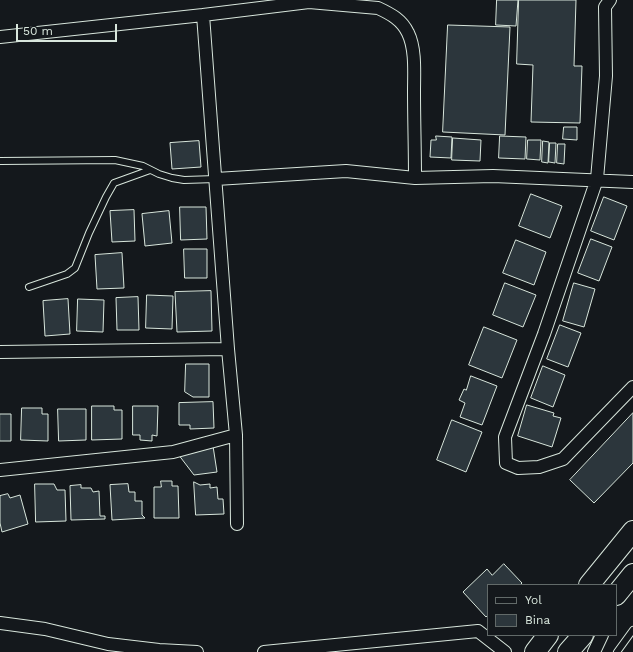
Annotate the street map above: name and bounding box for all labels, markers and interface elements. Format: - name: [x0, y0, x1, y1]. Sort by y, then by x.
- scale bar: [18, 16, 119, 42]
- text: 50 m: [23, 24, 53, 38]
- legend: [487, 584, 617, 636]
- text: Yol: [525, 593, 542, 607]
- text: Bina: [525, 613, 550, 627]

